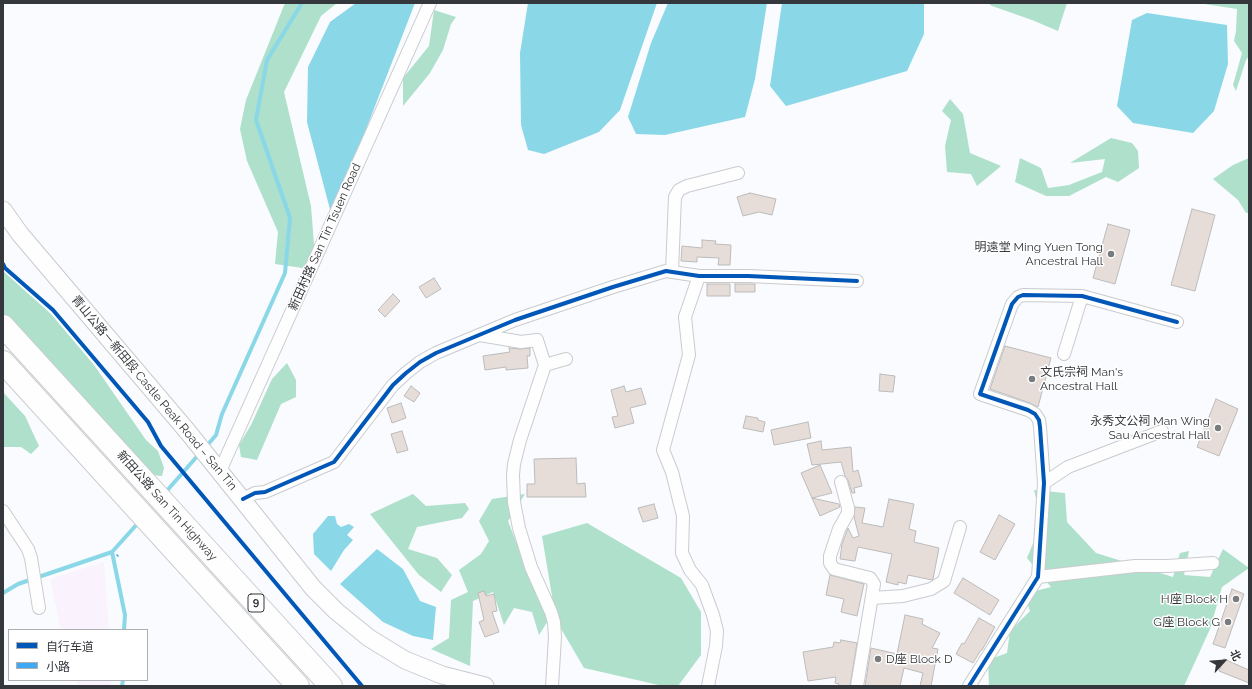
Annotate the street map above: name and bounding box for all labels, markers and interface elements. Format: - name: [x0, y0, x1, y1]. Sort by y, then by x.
- street label: 新田村路 San Tin Tsuen Road: [286, 161, 364, 313]
- place label: 明遠堂 Ming Yuen Tong Ancestral Hall: [974, 240, 1103, 268]
- marker: 明遠堂 Ming Yuen Tong Ancestral Hall: [1106, 249, 1116, 259]
- street label: 青山公路－新田段 Castle Peak Road – San Tin: [68, 293, 240, 493]
- place label: 文氏宗祠 Man's Ancestral Hall: [1040, 365, 1123, 393]
- marker: 文氏宗祠 Man's Ancestral Hall: [1027, 374, 1037, 384]
- place label: 永秀文公祠 Man Wing Sau Ancestral Hall: [1090, 414, 1210, 442]
- marker: 永秀文公祠 Man Wing Sau Ancestral Hall: [1213, 423, 1223, 433]
- street label: 新田公路 San Tin Highway: [114, 448, 220, 564]
- place label: H座 Block H: [1161, 592, 1228, 606]
- road number: 9: [248, 594, 264, 612]
- marker: H座 Block H: [1231, 594, 1241, 604]
- place label: G座 Block G: [1153, 615, 1220, 629]
- marker: G座 Block G: [1223, 617, 1233, 627]
- legend: [8, 629, 148, 681]
- text: 自行车道: [46, 640, 94, 654]
- north arrow: [1204, 641, 1244, 681]
- text: 北: [1227, 648, 1243, 663]
- place label: D座 Block D: [886, 652, 953, 666]
- marker: D座 Block D: [873, 654, 883, 664]
- text: 小路: [46, 660, 70, 674]

